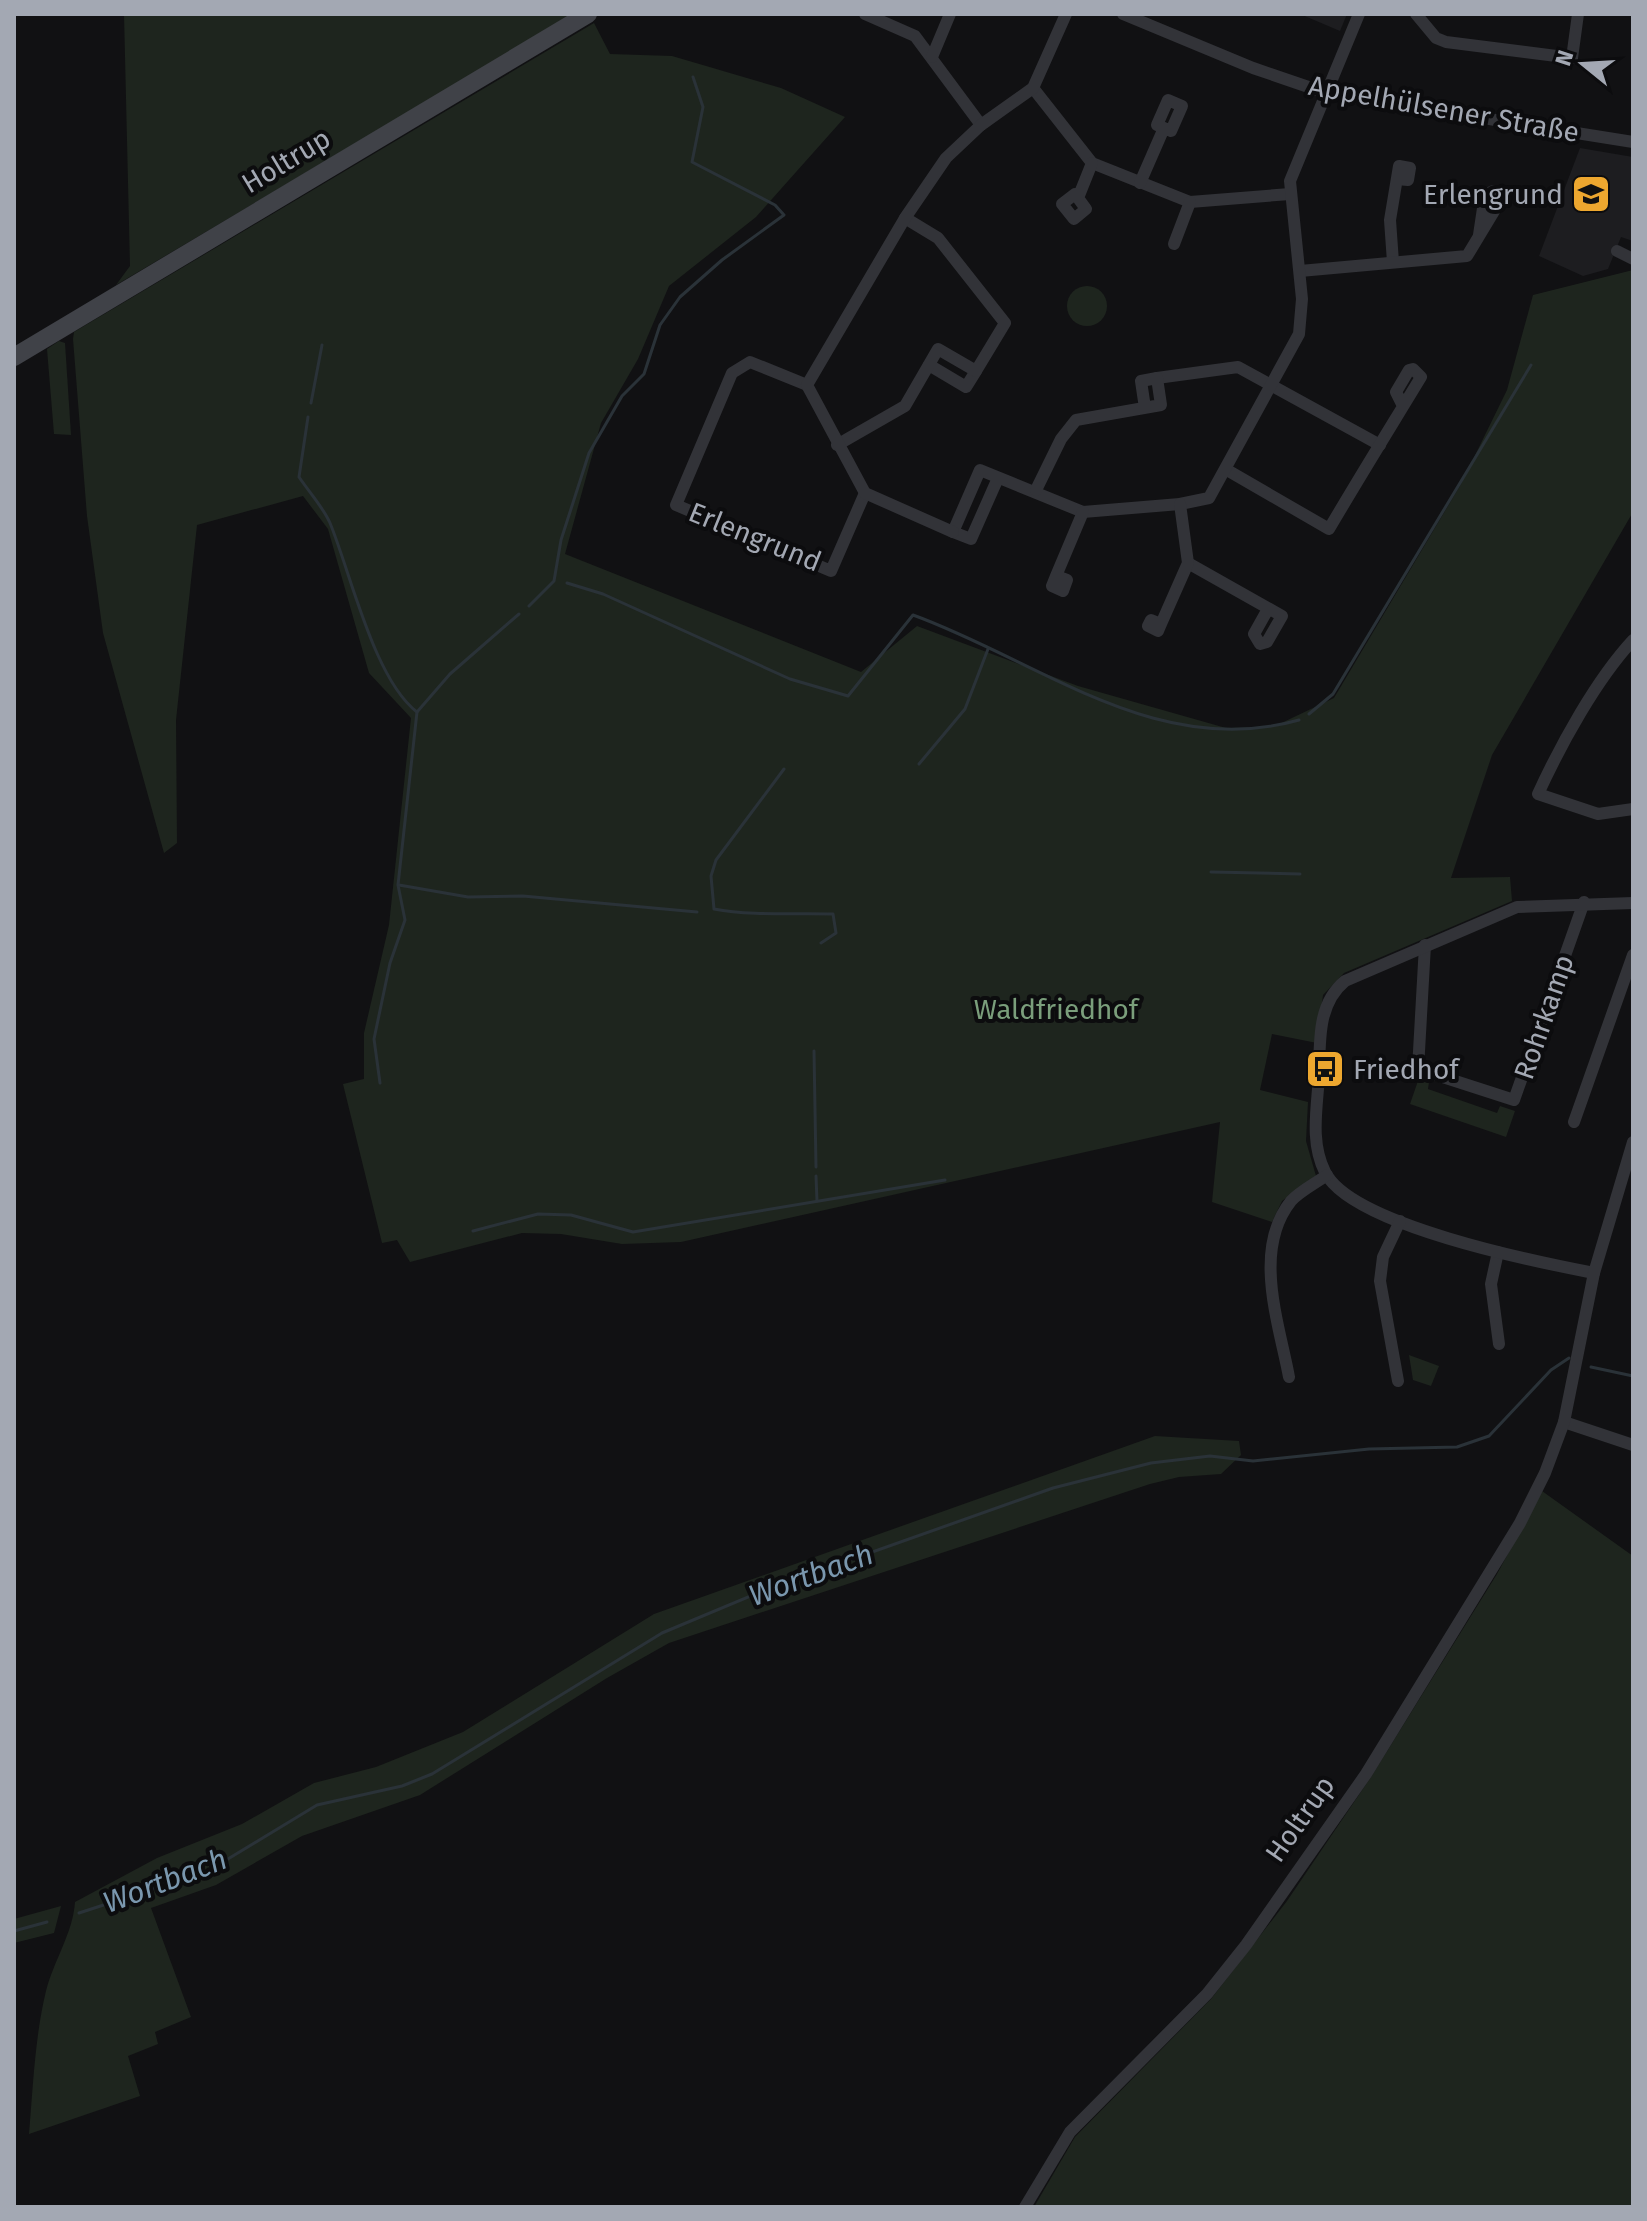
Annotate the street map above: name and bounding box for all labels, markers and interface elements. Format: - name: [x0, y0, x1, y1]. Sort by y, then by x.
- north arrow: [1543, 24, 1623, 104]
- text: N: [1549, 47, 1580, 69]
- street label: Appelhülsener Straße: [1306, 69, 1582, 149]
- street label: Holtrup: [236, 122, 336, 200]
- school or university icon: Erlengrund: [1570, 173, 1612, 215]
- place label: Erlengrund: [1423, 178, 1563, 211]
- street label: Erlengrund: [684, 495, 826, 579]
- street label: Rohrkamp: [1507, 950, 1581, 1084]
- park label: Waldfriedhof: [974, 993, 1141, 1026]
- bus stop icon: Friedhof: [1304, 1048, 1346, 1090]
- place label: Friedhof: [1353, 1053, 1461, 1086]
- water label: Wortbach: [744, 1536, 878, 1614]
- street label: Holtrup: [1259, 1770, 1341, 1868]
- water label: Wortbach: [98, 1841, 232, 1921]

